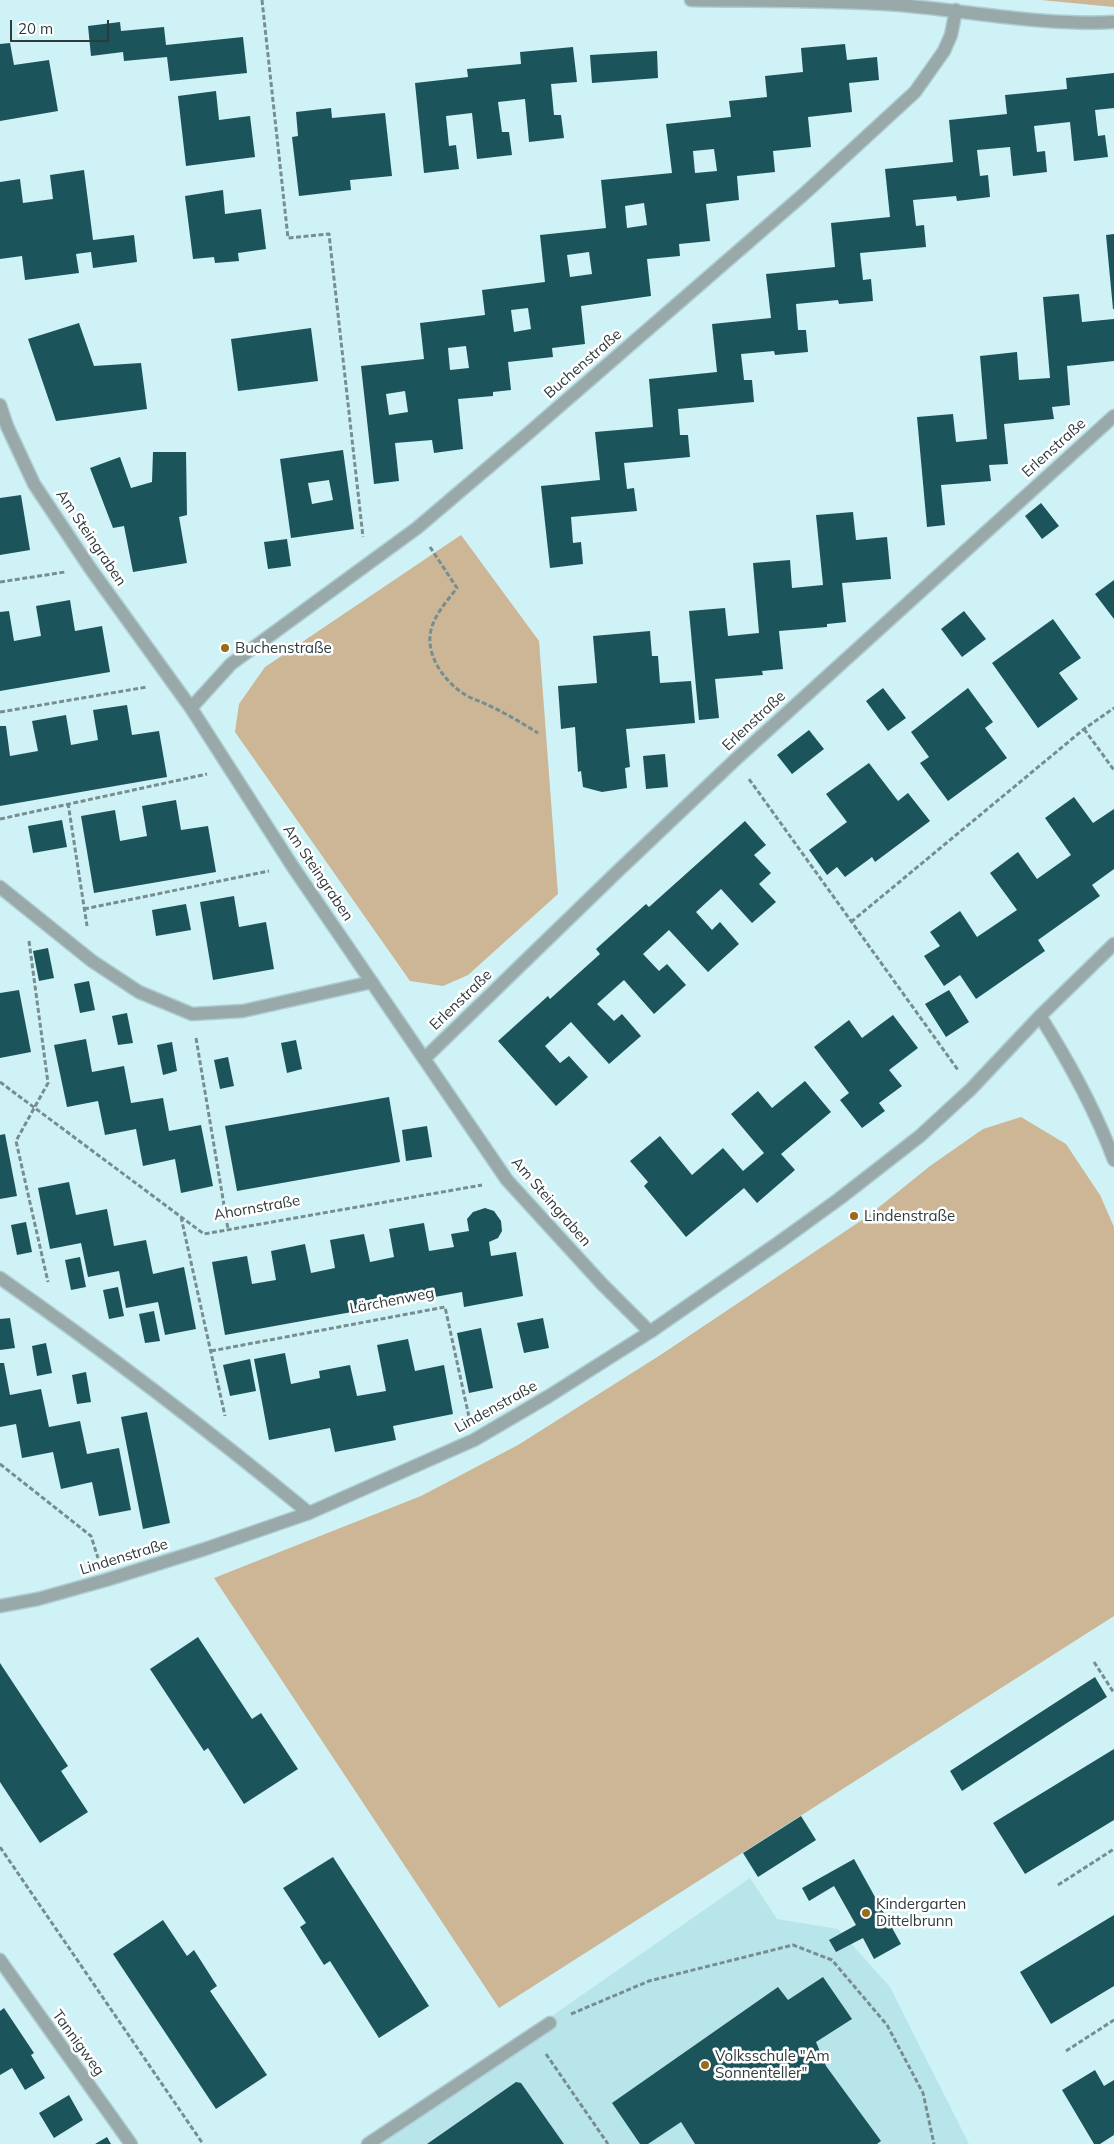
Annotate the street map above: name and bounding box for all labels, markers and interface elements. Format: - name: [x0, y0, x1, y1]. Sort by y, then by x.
- scale bar: [12, 10, 111, 42]
- text: 20 m: [18, 19, 53, 38]
- street label: Buchenstraße: [541, 325, 625, 403]
- street label: Erlenstraße: [1018, 415, 1090, 481]
- street label: Am Steingraben: [52, 486, 130, 590]
- place label: Buchenstraße: [235, 639, 332, 657]
- marker: Buchenstraße: [219, 642, 231, 654]
- street label: Erlenstraße: [719, 687, 789, 755]
- street label: Am Steingraben: [279, 821, 357, 925]
- street label: Erlenstraße: [426, 966, 496, 1034]
- street label: Am Steingraben: [507, 1154, 595, 1250]
- street label: Ahornstraße: [212, 1192, 302, 1224]
- place label: Lindenstraße: [864, 1207, 955, 1225]
- marker: Lindenstraße: [848, 1210, 860, 1222]
- street label: Lärchenweg: [348, 1284, 436, 1318]
- street label: Lindenstraße: [452, 1377, 540, 1437]
- street label: Lindenstraße: [78, 1535, 170, 1579]
- place label: Kindergarten Dittelbrunn: [876, 1895, 966, 1930]
- marker: Kindergarten Dittelbrunn: [860, 1907, 872, 1919]
- street label: Tannigweg: [48, 2006, 108, 2080]
- place label: Volksschule "Am Sonnenteller": [715, 2047, 830, 2082]
- marker: Volksschule "Am Sonnenteller": [699, 2059, 711, 2071]

